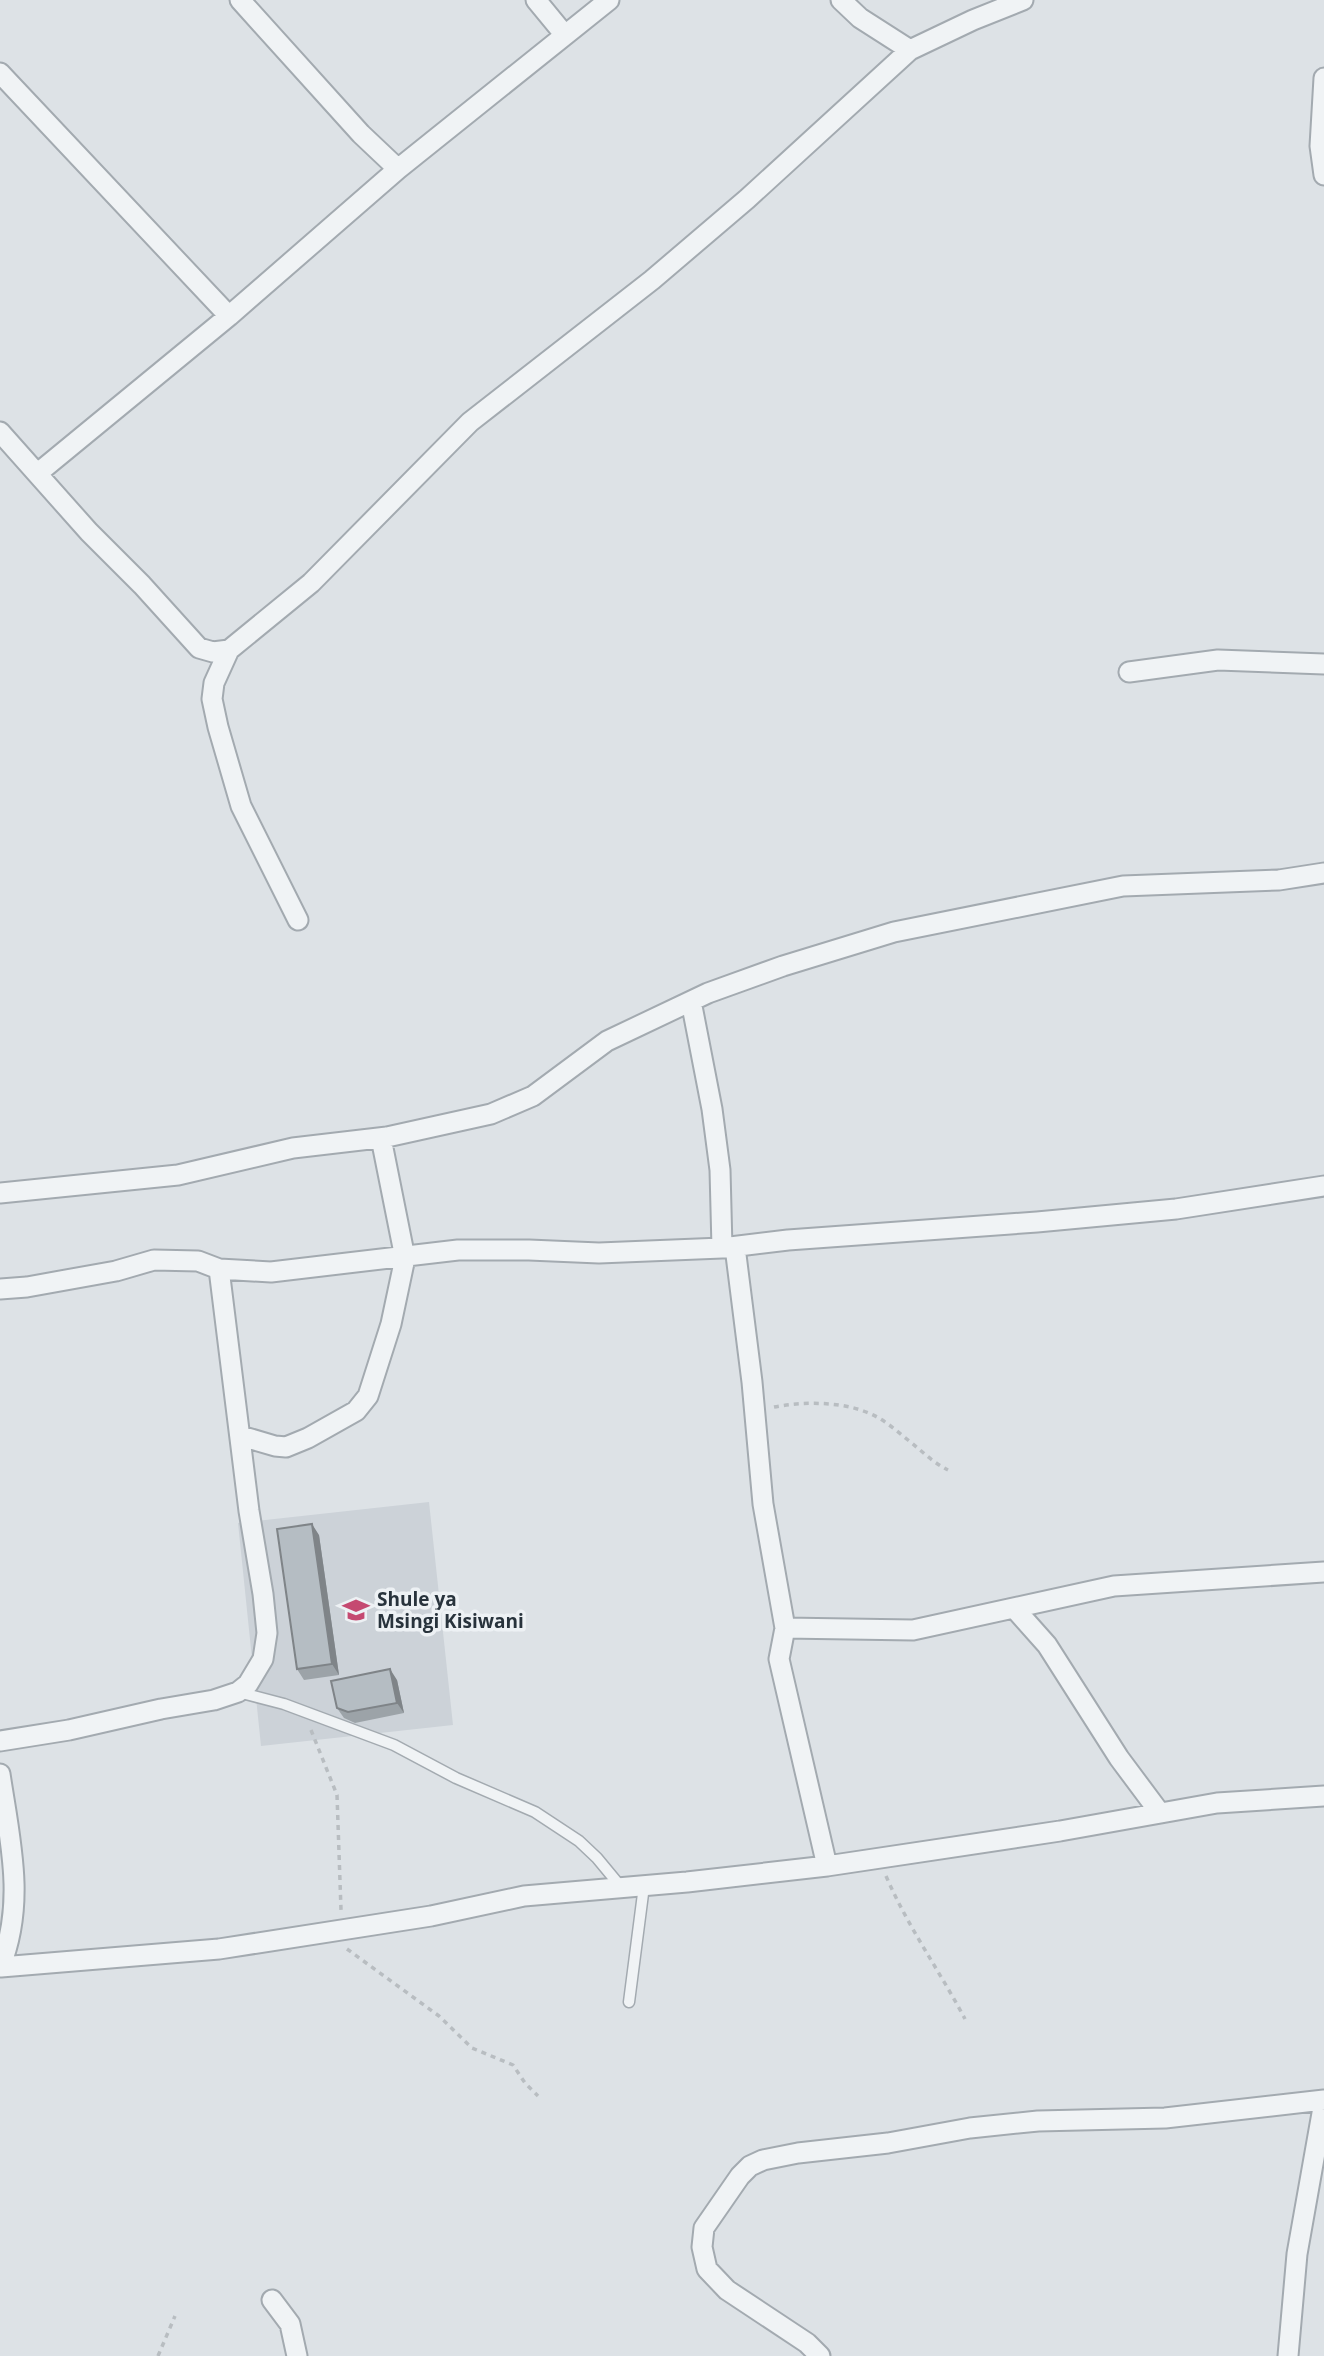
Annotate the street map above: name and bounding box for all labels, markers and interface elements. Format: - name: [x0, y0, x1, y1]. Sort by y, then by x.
- place label: Shule ya Msingi Kisiwani: [377, 1586, 524, 1634]
- school or university icon: Shule ya Msingi Kisiwani: [341, 1595, 371, 1625]

